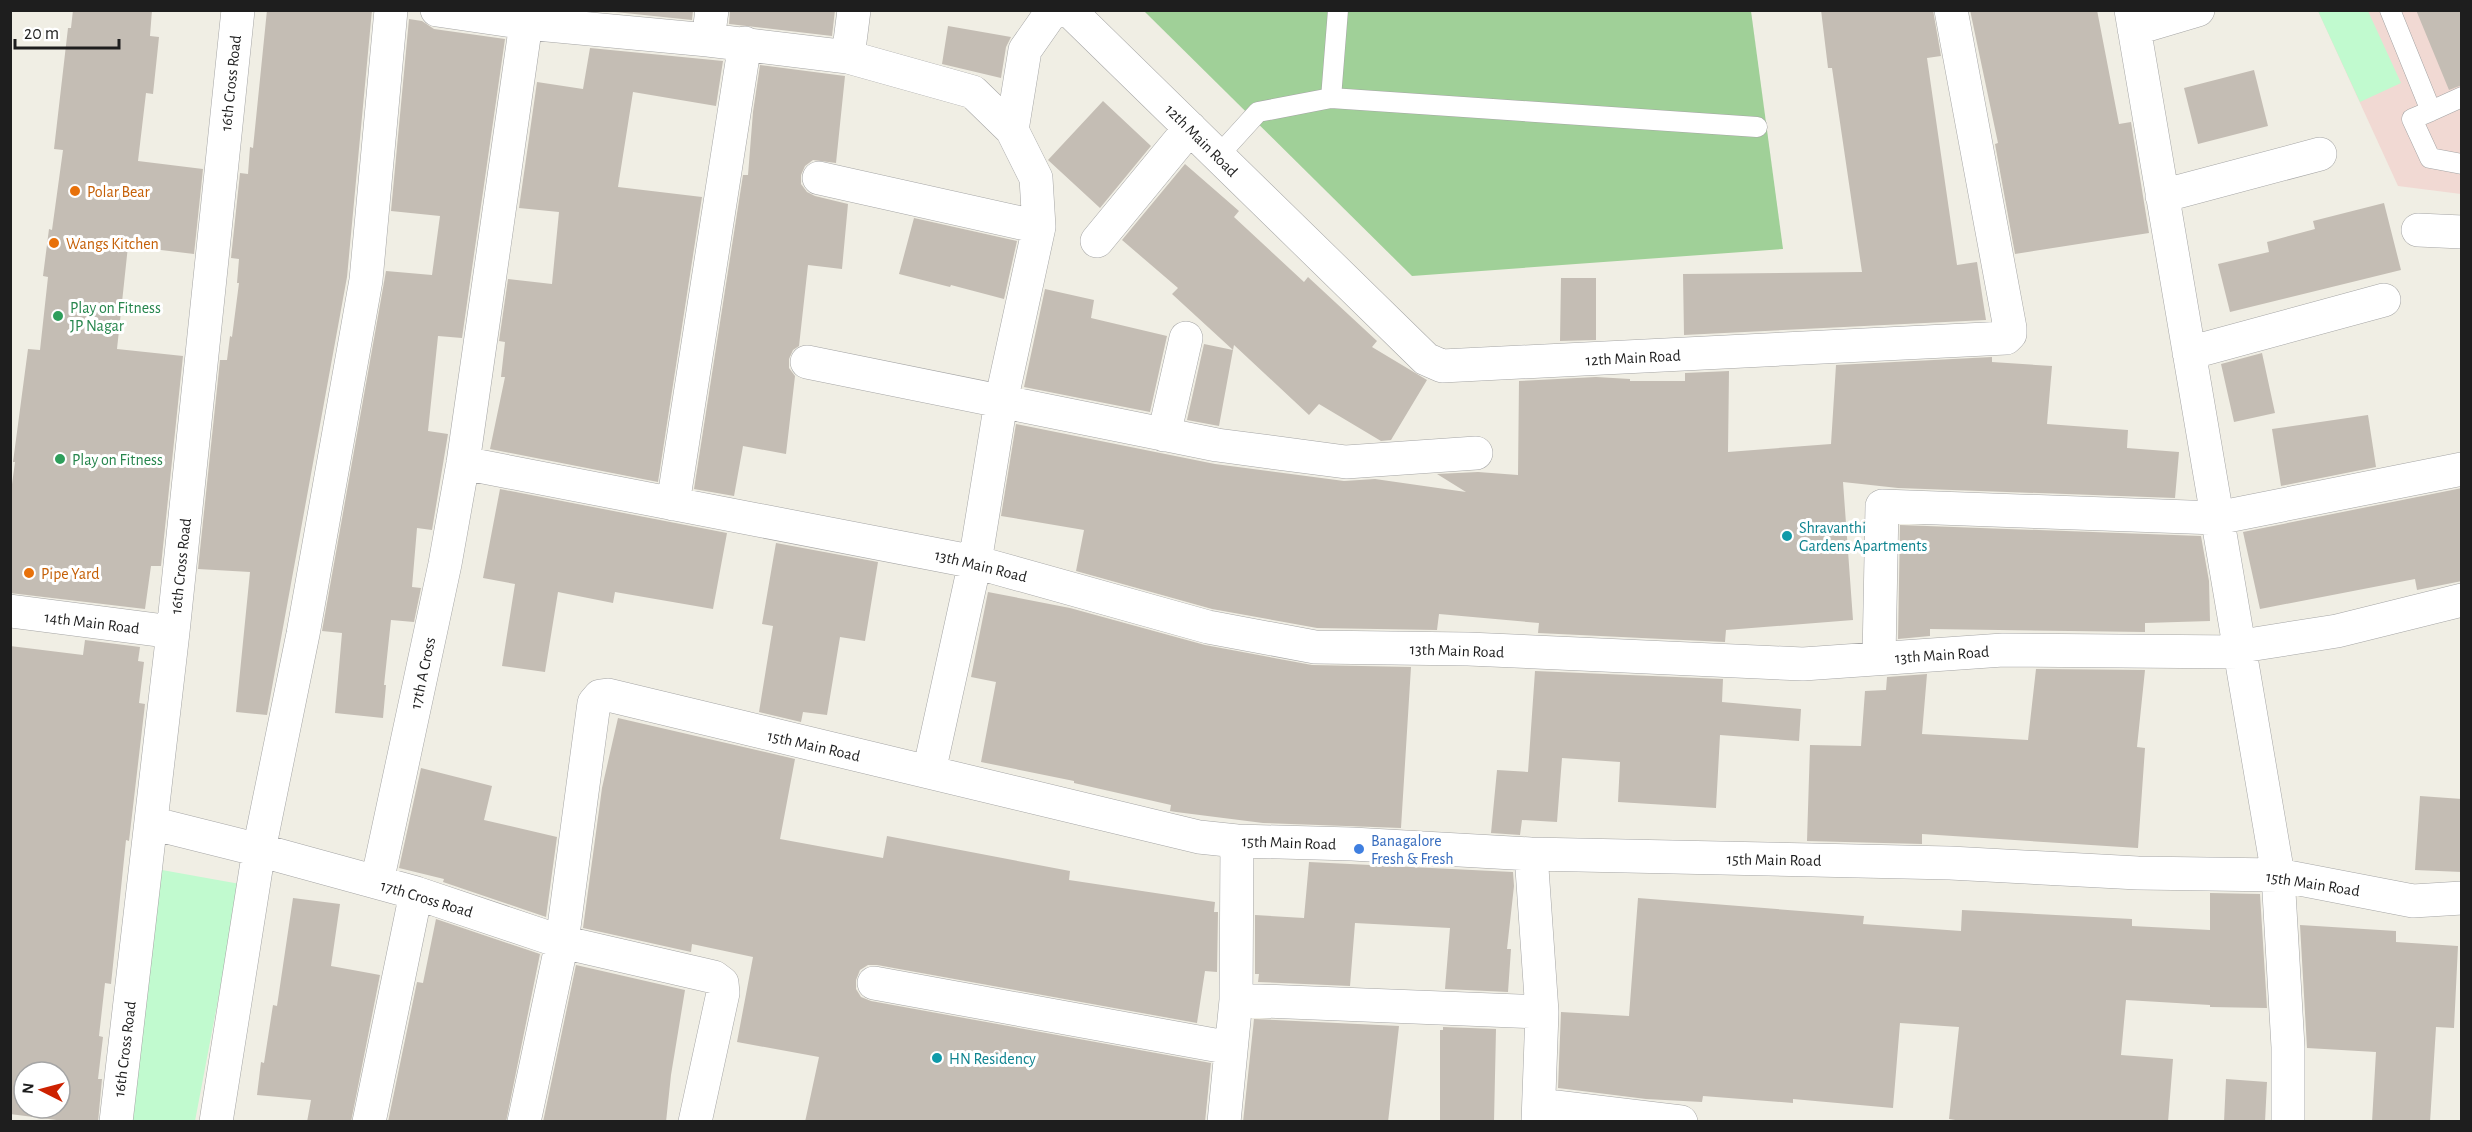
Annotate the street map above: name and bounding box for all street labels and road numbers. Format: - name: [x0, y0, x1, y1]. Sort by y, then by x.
- street label: 16th Cross Road: [218, 34, 244, 132]
- street label: 12th Main Road: [1162, 101, 1241, 180]
- street label: 12th Main Road: [1585, 348, 1681, 368]
- street label: 16th Cross Road: [168, 517, 194, 615]
- street label: 13th Main Road: [933, 547, 1029, 585]
- street label: 14th Main Road: [43, 609, 140, 637]
- street label: 17th A Cross: [408, 636, 438, 711]
- street label: 13th Main Road: [1409, 641, 1505, 661]
- street label: 13th Main Road: [1894, 644, 1990, 666]
- street label: 15th Main Road: [766, 728, 862, 764]
- street label: 15th Main Road: [1241, 833, 1337, 853]
- street label: 15th Main Road: [1726, 851, 1821, 869]
- street label: 15th Main Road: [2265, 869, 2361, 899]
- street label: 17th Cross Road: [379, 877, 475, 921]
- street label: 16th Cross Road: [111, 1000, 139, 1098]

